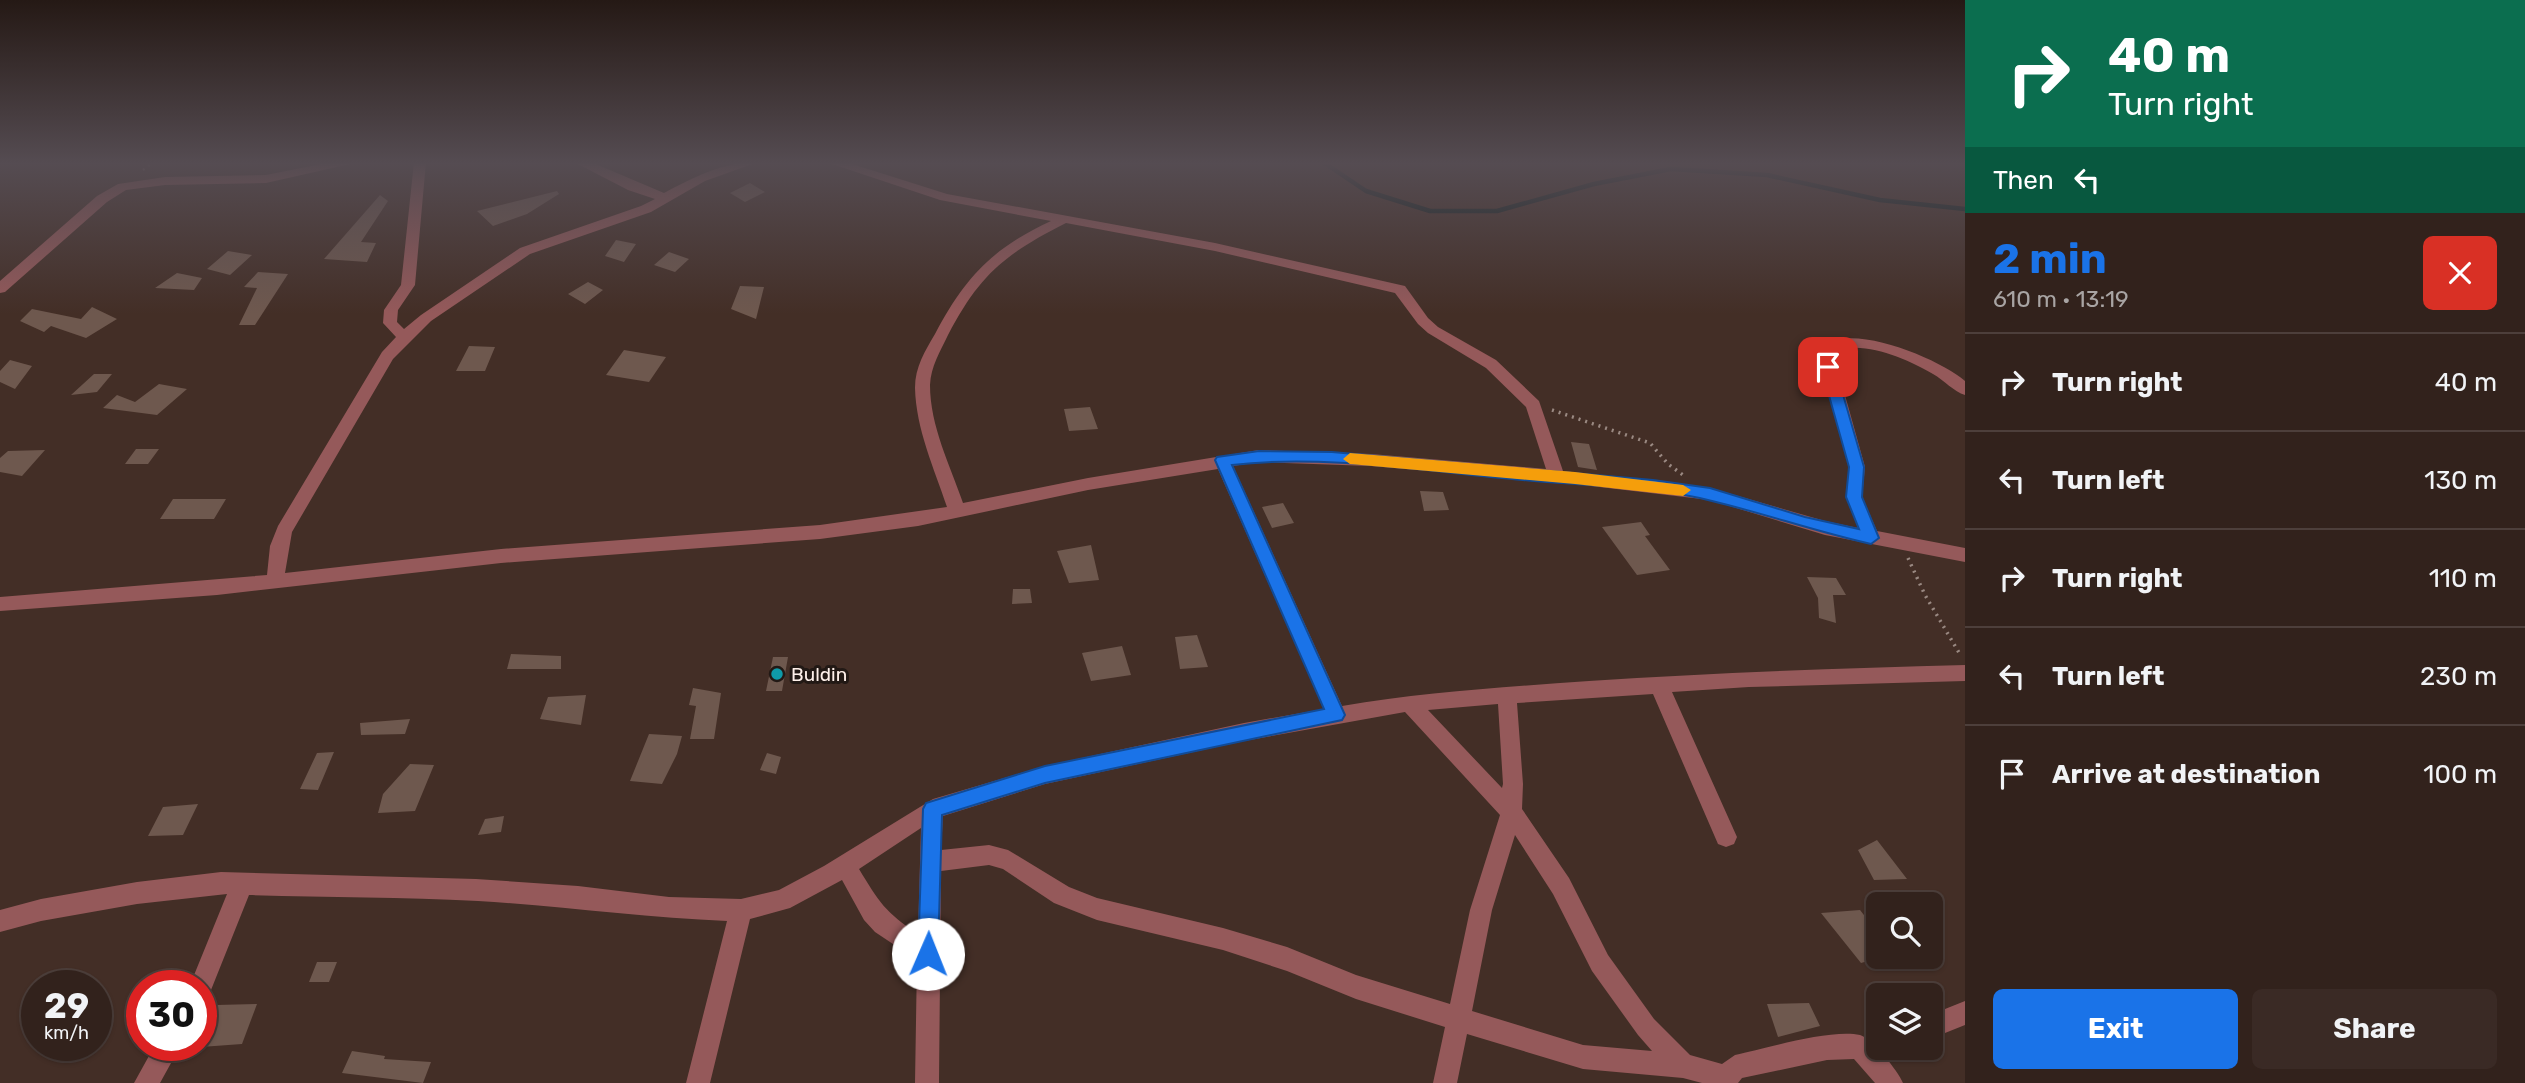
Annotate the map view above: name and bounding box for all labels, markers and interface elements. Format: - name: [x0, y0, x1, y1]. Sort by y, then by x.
- text: 40 m: [2108, 26, 2230, 84]
- icon: right: [1993, 28, 2084, 119]
- text: Turn right: [2108, 85, 2253, 123]
- icon: left: [2068, 161, 2106, 199]
- text: Then: [1993, 165, 2054, 196]
- text: 2 min: [1993, 234, 2107, 284]
- button: close: [2423, 236, 2497, 310]
- text: 610 m · 13:19: [1993, 285, 2129, 313]
- pin: [1798, 337, 1858, 397]
- icon: arrive: [1809, 348, 1847, 386]
- icon: right: [1993, 363, 2031, 401]
- text: Turn right: [2052, 367, 2182, 398]
- text: 40 m: [2435, 367, 2497, 398]
- icon: left: [1993, 461, 2031, 499]
- text: Turn left: [2052, 465, 2164, 496]
- text: 130 m: [2424, 465, 2497, 496]
- icon: right: [1993, 559, 2031, 597]
- text: Turn right: [2052, 563, 2182, 594]
- text: 110 m: [2429, 563, 2497, 594]
- icon: left: [1993, 657, 2031, 695]
- text: Turn left: [2052, 661, 2164, 692]
- text: 230 m: [2420, 661, 2497, 692]
- place label: Buldin: [791, 663, 847, 686]
- marker: Buldin: [769, 666, 785, 682]
- icon: arrive: [1993, 755, 2031, 793]
- text: Arrive at destination: [2052, 759, 2320, 790]
- text: 100 m: [2423, 759, 2497, 790]
- map controls: [1866, 892, 1943, 1060]
- button: search: [1866, 892, 1943, 969]
- position arrow: [891, 917, 965, 991]
- speed limit sign: 30: [126, 970, 217, 1061]
- button: layers: [1866, 983, 1943, 1060]
- text: 29: [44, 985, 89, 1027]
- button: Exit: [1993, 989, 2238, 1069]
- button: Share: [2252, 989, 2497, 1069]
- text: km/h: [44, 1022, 89, 1044]

